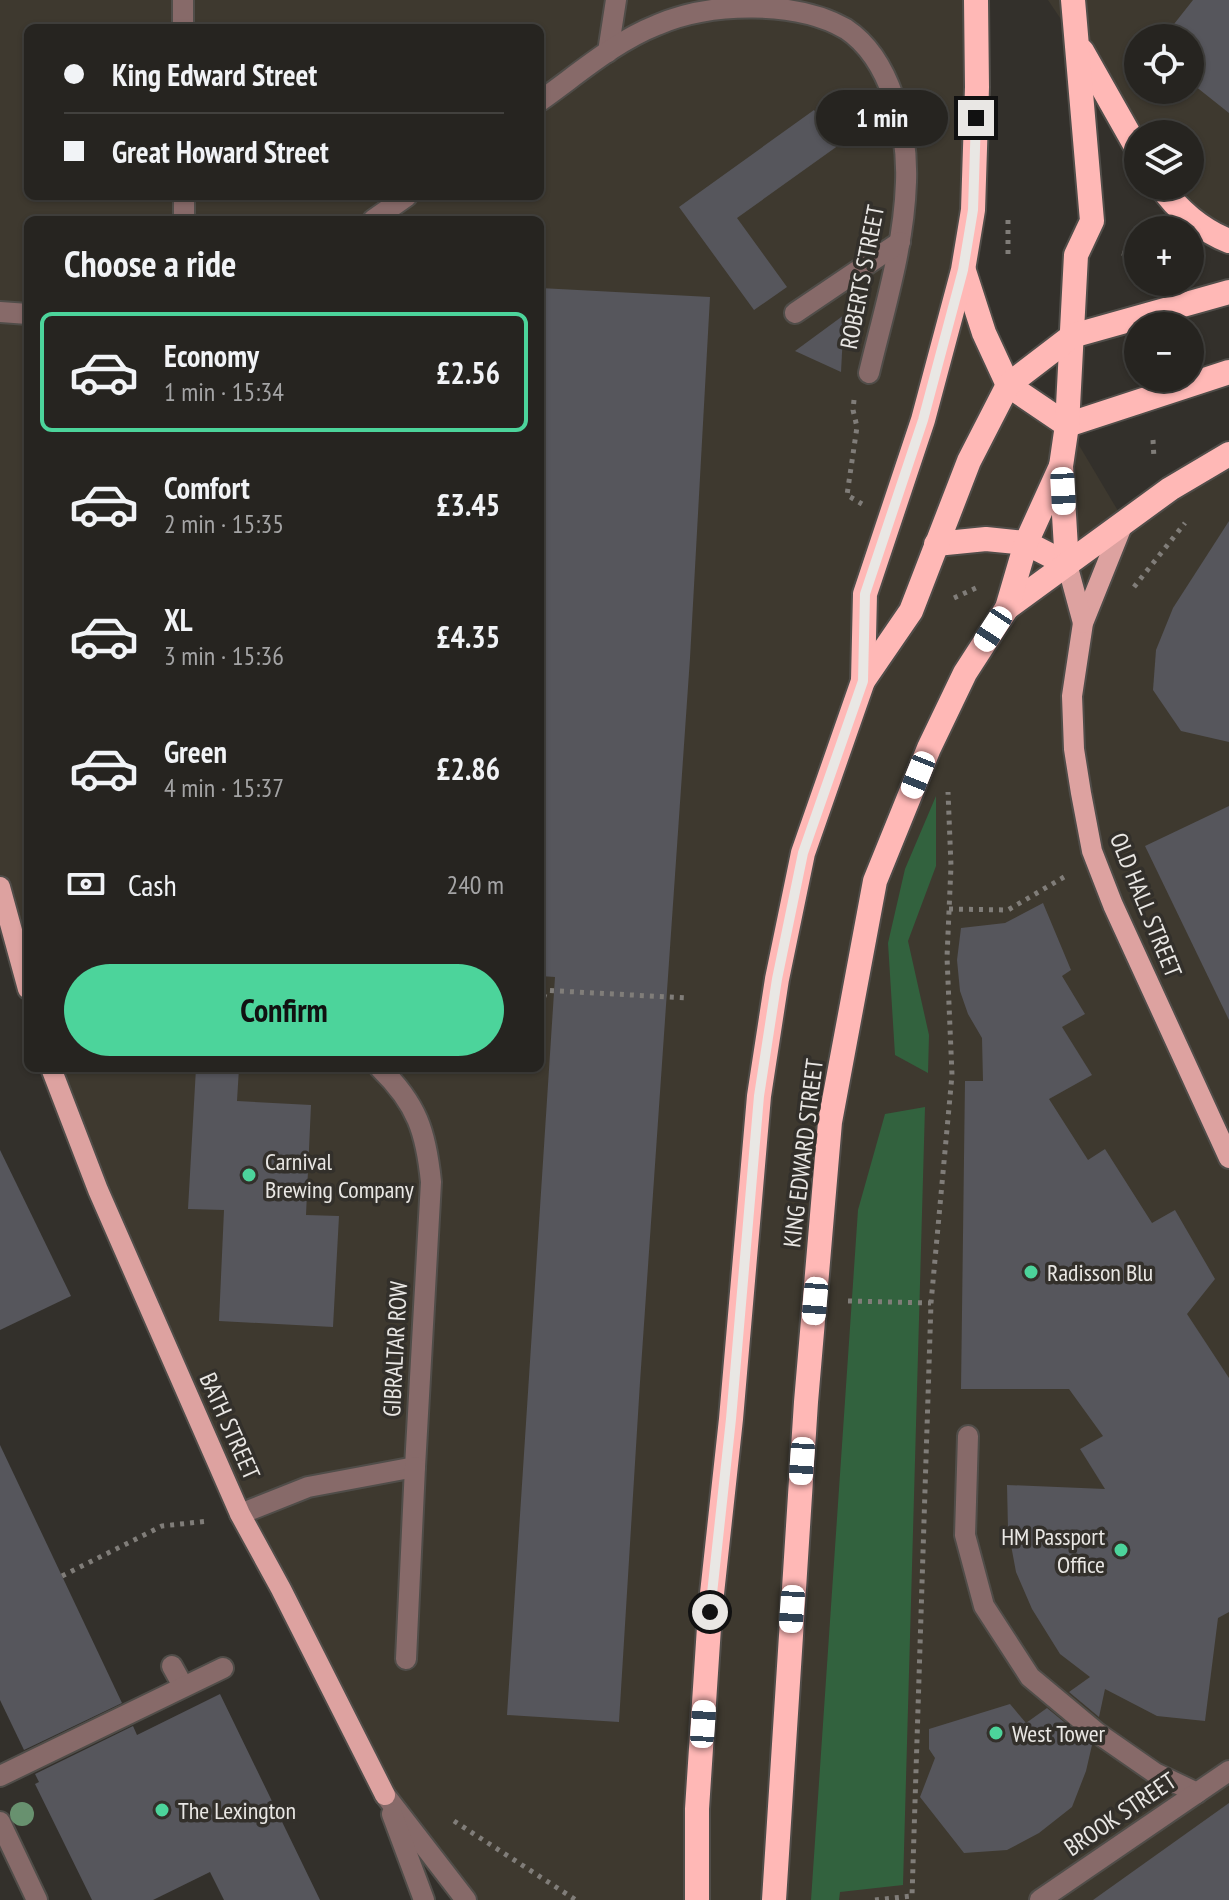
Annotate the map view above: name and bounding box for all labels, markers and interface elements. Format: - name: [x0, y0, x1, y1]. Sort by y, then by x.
- map controls: [1124, 24, 1204, 392]
- button: locate: [1124, 24, 1204, 104]
- text: King Edward Street: [112, 55, 317, 94]
- callout: 1 min: [816, 90, 948, 146]
- route end: [958, 100, 994, 136]
- text: 1 min: [856, 101, 908, 134]
- button: layers: [1124, 120, 1204, 200]
- text: Great Howard Street: [112, 132, 329, 171]
- street label: ROBERTS STREET: [833, 202, 891, 352]
- button: +: [1124, 216, 1204, 296]
- text: Choose a ride: [64, 240, 236, 287]
- button: −: [1124, 312, 1204, 392]
- icon: car: [68, 336, 140, 408]
- text: Economy: [164, 336, 259, 375]
- text: £2.56: [436, 353, 500, 392]
- text: 1 min · 15:34: [164, 375, 284, 408]
- car: [1050, 466, 1076, 516]
- icon: car: [68, 468, 140, 540]
- text: Comfort: [164, 468, 250, 507]
- text: £3.45: [436, 485, 500, 524]
- text: 2 min · 15:35: [164, 507, 284, 540]
- icon: car: [68, 600, 140, 672]
- text: XL: [164, 600, 193, 639]
- car: [970, 602, 1016, 656]
- text: £4.35: [436, 617, 500, 656]
- text: 3 min · 15:36: [164, 639, 284, 672]
- icon: car: [68, 732, 140, 804]
- text: Green: [164, 732, 227, 771]
- car: [898, 748, 938, 802]
- text: £2.86: [436, 749, 500, 788]
- text: 4 min · 15:37: [164, 771, 284, 804]
- street label: OLD HALL STREET: [1103, 828, 1189, 982]
- icon: cash: [64, 862, 108, 906]
- text: Cash: [128, 865, 177, 904]
- text: 240 m: [446, 868, 504, 901]
- button: Confirm: [64, 964, 504, 1056]
- street label: KING EDWARD STREET: [776, 1057, 830, 1249]
- place label: Carnival Brewing Company: [265, 1146, 414, 1205]
- marker: Carnival Brewing Company: [240, 1166, 258, 1184]
- place label: Radisson Blu: [1047, 1257, 1153, 1288]
- marker: Radisson Blu: [1022, 1263, 1040, 1281]
- car: [801, 1276, 829, 1326]
- street label: GIBRALTAR ROW: [376, 1280, 414, 1418]
- street label: BATH STREET: [193, 1368, 267, 1485]
- car: [788, 1436, 816, 1486]
- place label: HM Passport Office: [1001, 1521, 1105, 1580]
- marker: HM Passport Office: [1112, 1541, 1130, 1559]
- car: [778, 1584, 806, 1634]
- route start: [692, 1594, 728, 1630]
- car: [689, 1699, 717, 1749]
- place label: West Tower: [1012, 1718, 1106, 1749]
- marker: West Tower: [987, 1724, 1005, 1742]
- street label: BROOK STREET: [1058, 1765, 1182, 1863]
- place label: The Lexington: [178, 1795, 296, 1826]
- marker: The Lexington: [153, 1801, 171, 1819]

